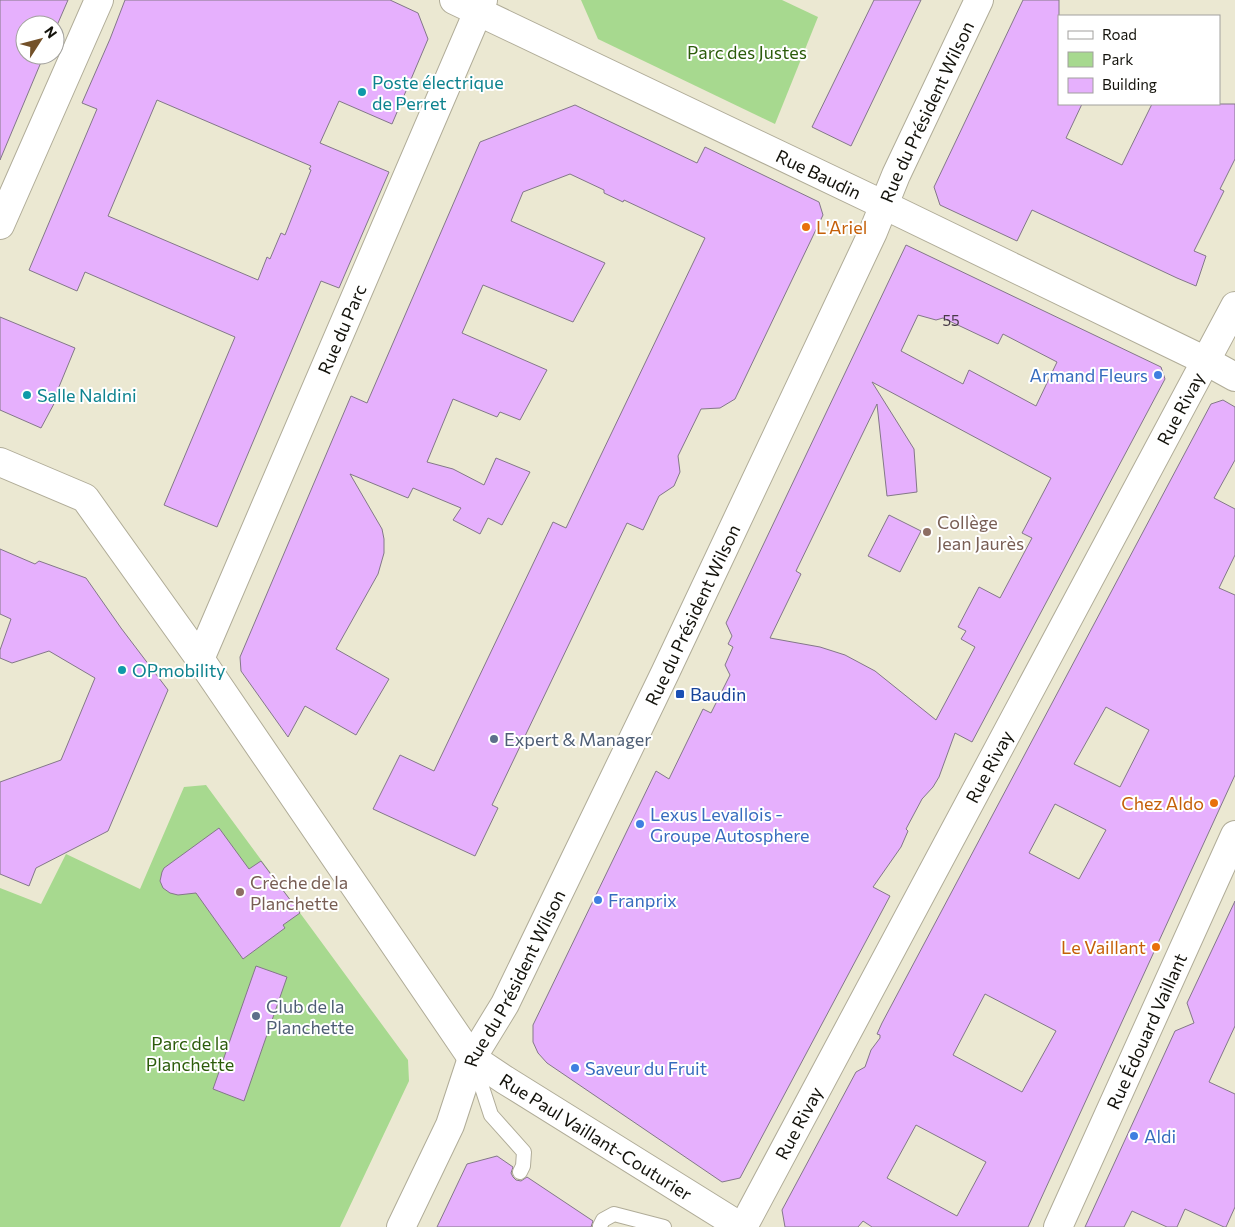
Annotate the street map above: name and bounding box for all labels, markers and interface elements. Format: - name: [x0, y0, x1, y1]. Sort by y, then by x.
- north arrow: [15, 15, 65, 65]
- legend: [1058, 15, 1220, 105]
- street label: Rue du Président Wilson: [875, 18, 978, 205]
- text: N: [41, 23, 61, 41]
- text: Road: [1102, 25, 1137, 43]
- park label: Parc des Justes: [687, 41, 807, 63]
- text: Park: [1102, 50, 1133, 68]
- place label: Poste électrique de Perret: [372, 71, 504, 114]
- text: Building: [1102, 75, 1157, 93]
- marker: Poste électrique de Perret: [356, 86, 368, 98]
- street label: Rue Baudin: [773, 144, 865, 203]
- place label: L'Ariel: [816, 216, 867, 238]
- marker: L'Ariel: [800, 221, 812, 233]
- street label: Rue du Parc: [313, 281, 371, 377]
- house number: 55: [942, 311, 960, 329]
- place label: Armand Fleurs: [1030, 364, 1148, 386]
- street label: Rue Rivay: [1152, 368, 1209, 449]
- marker: Armand Fleurs: [1152, 369, 1164, 381]
- place label: Salle Naldini: [37, 384, 137, 406]
- marker: Salle Naldini: [21, 389, 33, 401]
- place label: Collège Jean Jaurès: [937, 511, 1024, 554]
- street label: Rue du Président Wilson: [640, 521, 745, 709]
- marker: Collège Jean Jaurès: [921, 526, 933, 538]
- place label: OPmobility: [132, 659, 226, 681]
- marker: OPmobility: [116, 664, 128, 676]
- place label: Baudin: [690, 683, 746, 705]
- marker: Baudin: [674, 688, 686, 700]
- street label: Rue Rivay: [961, 726, 1017, 807]
- place label: Expert & Manager: [504, 728, 652, 750]
- marker: Expert & Manager: [488, 733, 500, 745]
- place label: Chez Aldo: [1121, 792, 1204, 814]
- marker: Chez Aldo: [1208, 797, 1220, 809]
- place label: Lexus Levallois - Groupe Autosphere: [650, 803, 810, 846]
- marker: Lexus Levallois - Groupe Autosphere: [634, 818, 646, 830]
- place label: Crèche de la Planchette: [250, 871, 348, 914]
- marker: Crèche de la Planchette: [234, 886, 246, 898]
- street label: Rue du Président Wilson: [459, 886, 570, 1069]
- place label: Franprix: [608, 889, 677, 911]
- marker: Franprix: [592, 894, 604, 906]
- place label: Le Vaillant: [1061, 936, 1146, 958]
- marker: Le Vaillant: [1150, 941, 1162, 953]
- street label: Rue Édouard Vaillant: [1102, 950, 1191, 1113]
- place label: Club de la Planchette: [266, 995, 354, 1038]
- marker: Club de la Planchette: [250, 1010, 262, 1022]
- park label: Parc de la Planchette: [146, 1032, 234, 1075]
- place label: Saveur du Fruit: [585, 1057, 707, 1079]
- marker: Saveur du Fruit: [569, 1062, 581, 1074]
- street label: Rue Paul Vaillant-Couturier: [496, 1069, 696, 1205]
- street label: Rue Rivay: [770, 1083, 827, 1163]
- place label: Aldi: [1144, 1125, 1176, 1147]
- marker: Aldi: [1128, 1130, 1140, 1142]

